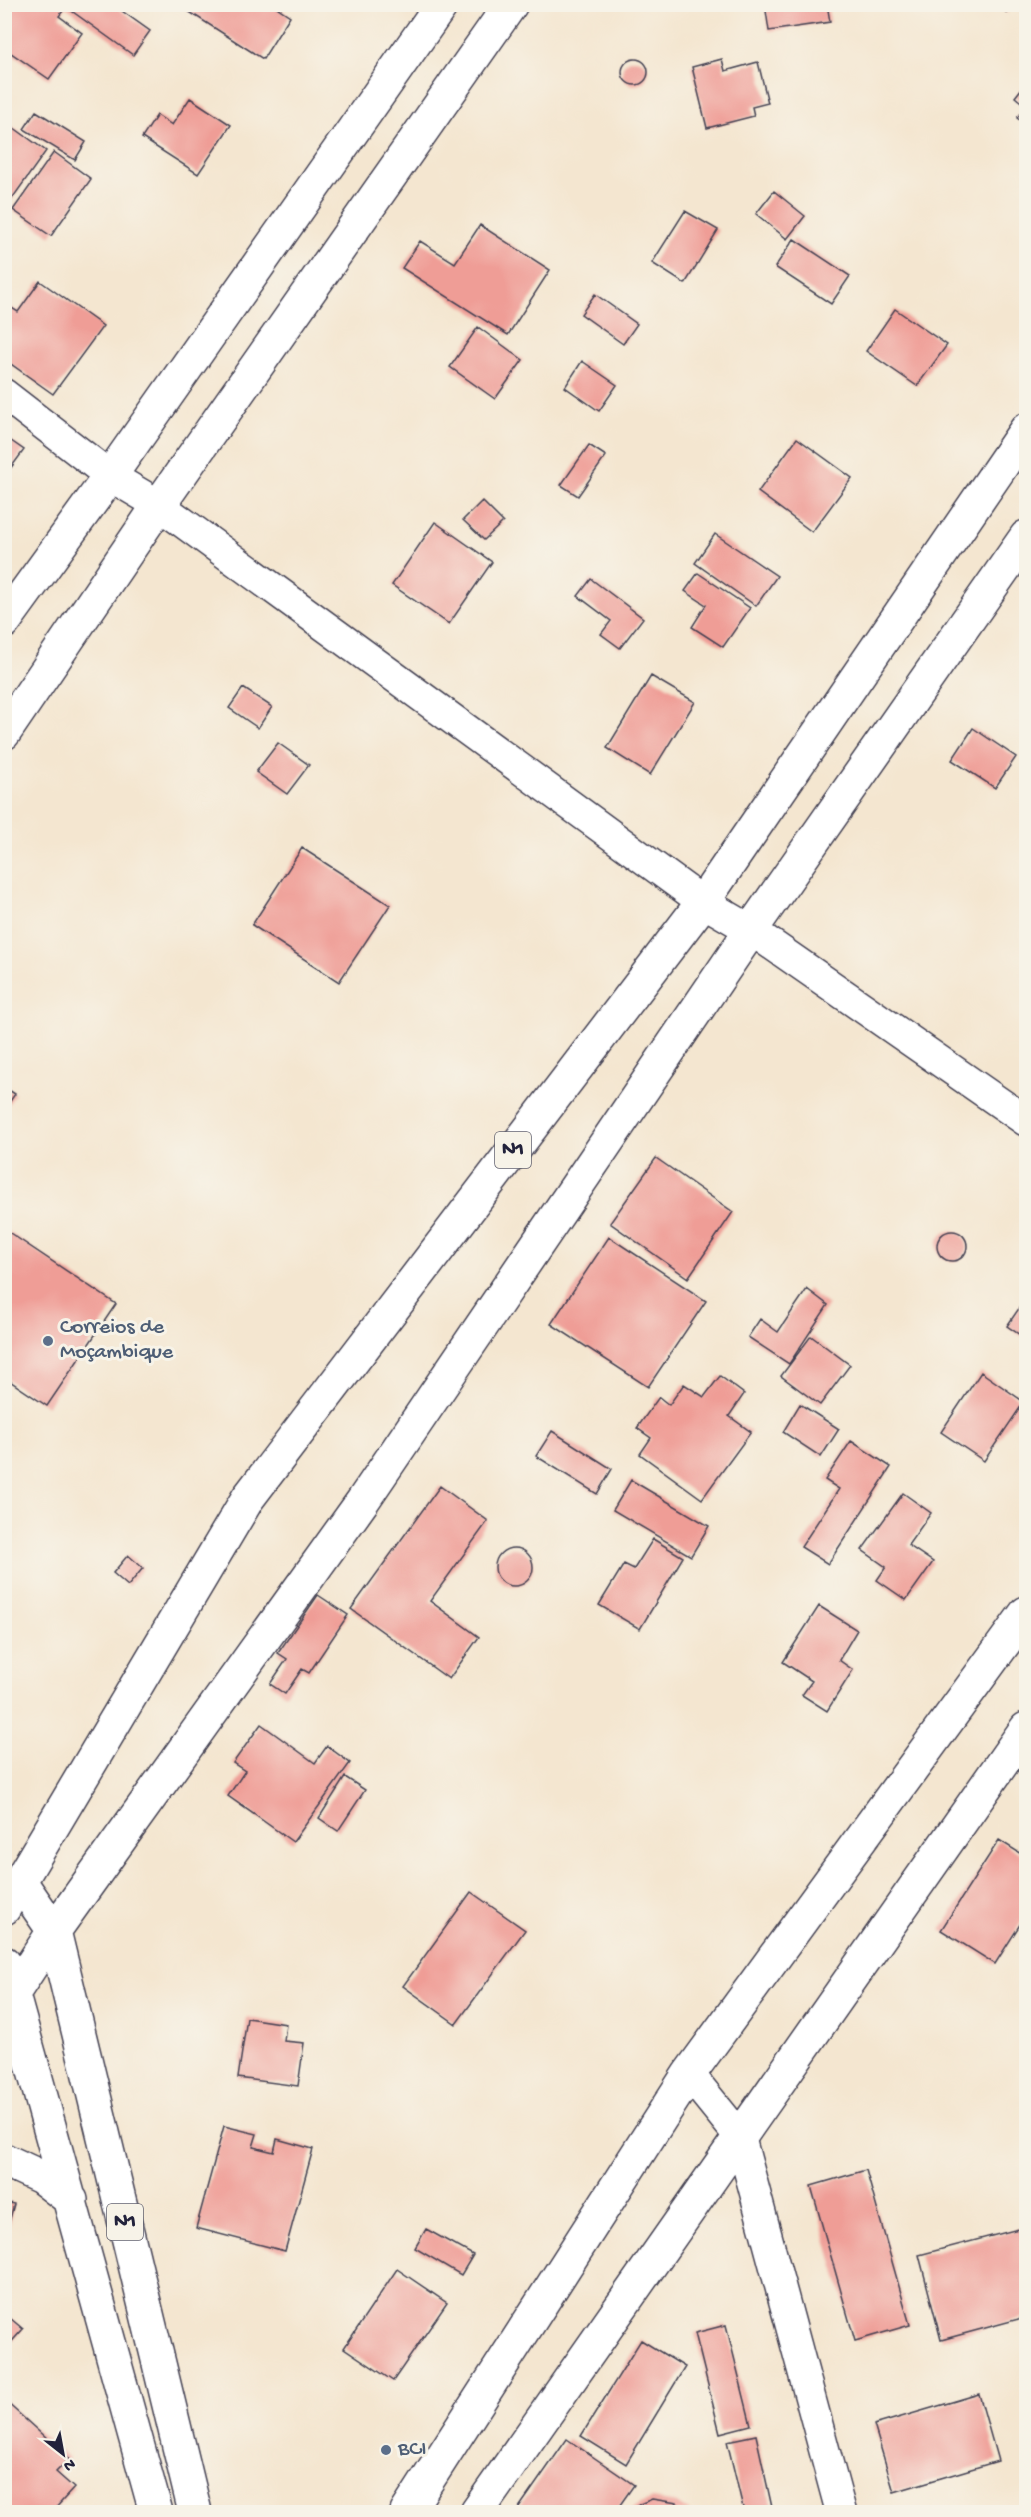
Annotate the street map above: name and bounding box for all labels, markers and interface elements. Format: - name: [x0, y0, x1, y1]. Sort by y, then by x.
- road number: N1: [495, 1132, 531, 1168]
- place label: Correios de Moçambique: [60, 1315, 174, 1366]
- marker: Correios de Moçambique: [41, 1334, 55, 1348]
- road number: N1: [107, 2204, 143, 2240]
- north arrow: [33, 2424, 93, 2484]
- place label: BCI: [397, 2437, 426, 2463]
- marker: BCI: [379, 2443, 393, 2457]
- text: N: [59, 2453, 78, 2475]

